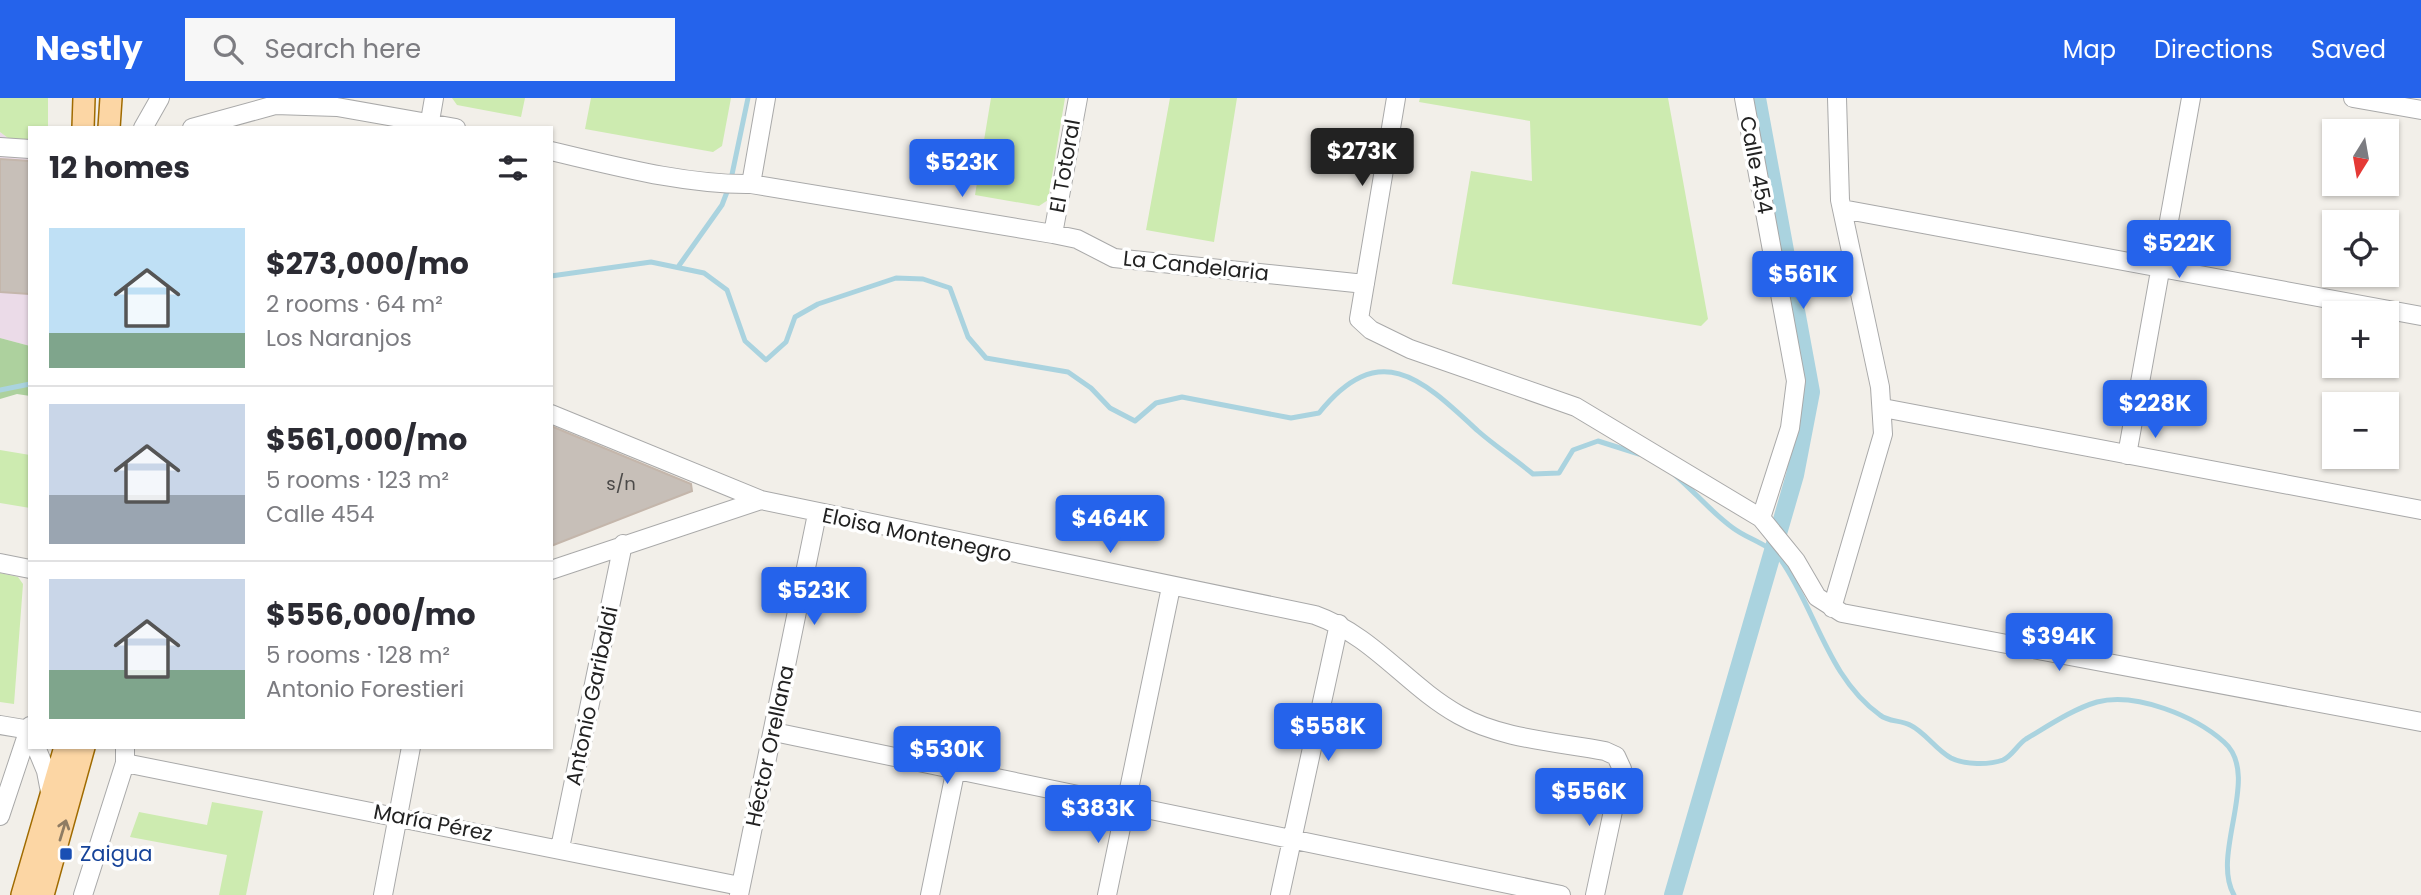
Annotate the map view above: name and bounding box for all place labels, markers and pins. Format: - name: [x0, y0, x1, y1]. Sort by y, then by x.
- pin: $273K: [1313, 129, 1411, 188]
- pin: $523K: [913, 140, 1011, 199]
- pin: $522K: [2130, 220, 2228, 280]
- pin: $561K: [1754, 252, 1852, 311]
- pin: $228K: [2106, 380, 2204, 440]
- pin: $464K: [1061, 496, 1159, 555]
- pin: $523K: [765, 568, 863, 627]
- pin: $394K: [2010, 614, 2108, 673]
- pin: $558K: [1279, 704, 1377, 763]
- pin: $530K: [898, 726, 996, 786]
- pin: $556K: [1540, 768, 1638, 828]
- pin: $383K: [1049, 786, 1147, 845]
- place label: Zaigua: [80, 839, 153, 868]
- marker: Zaigua: [58, 846, 74, 862]

